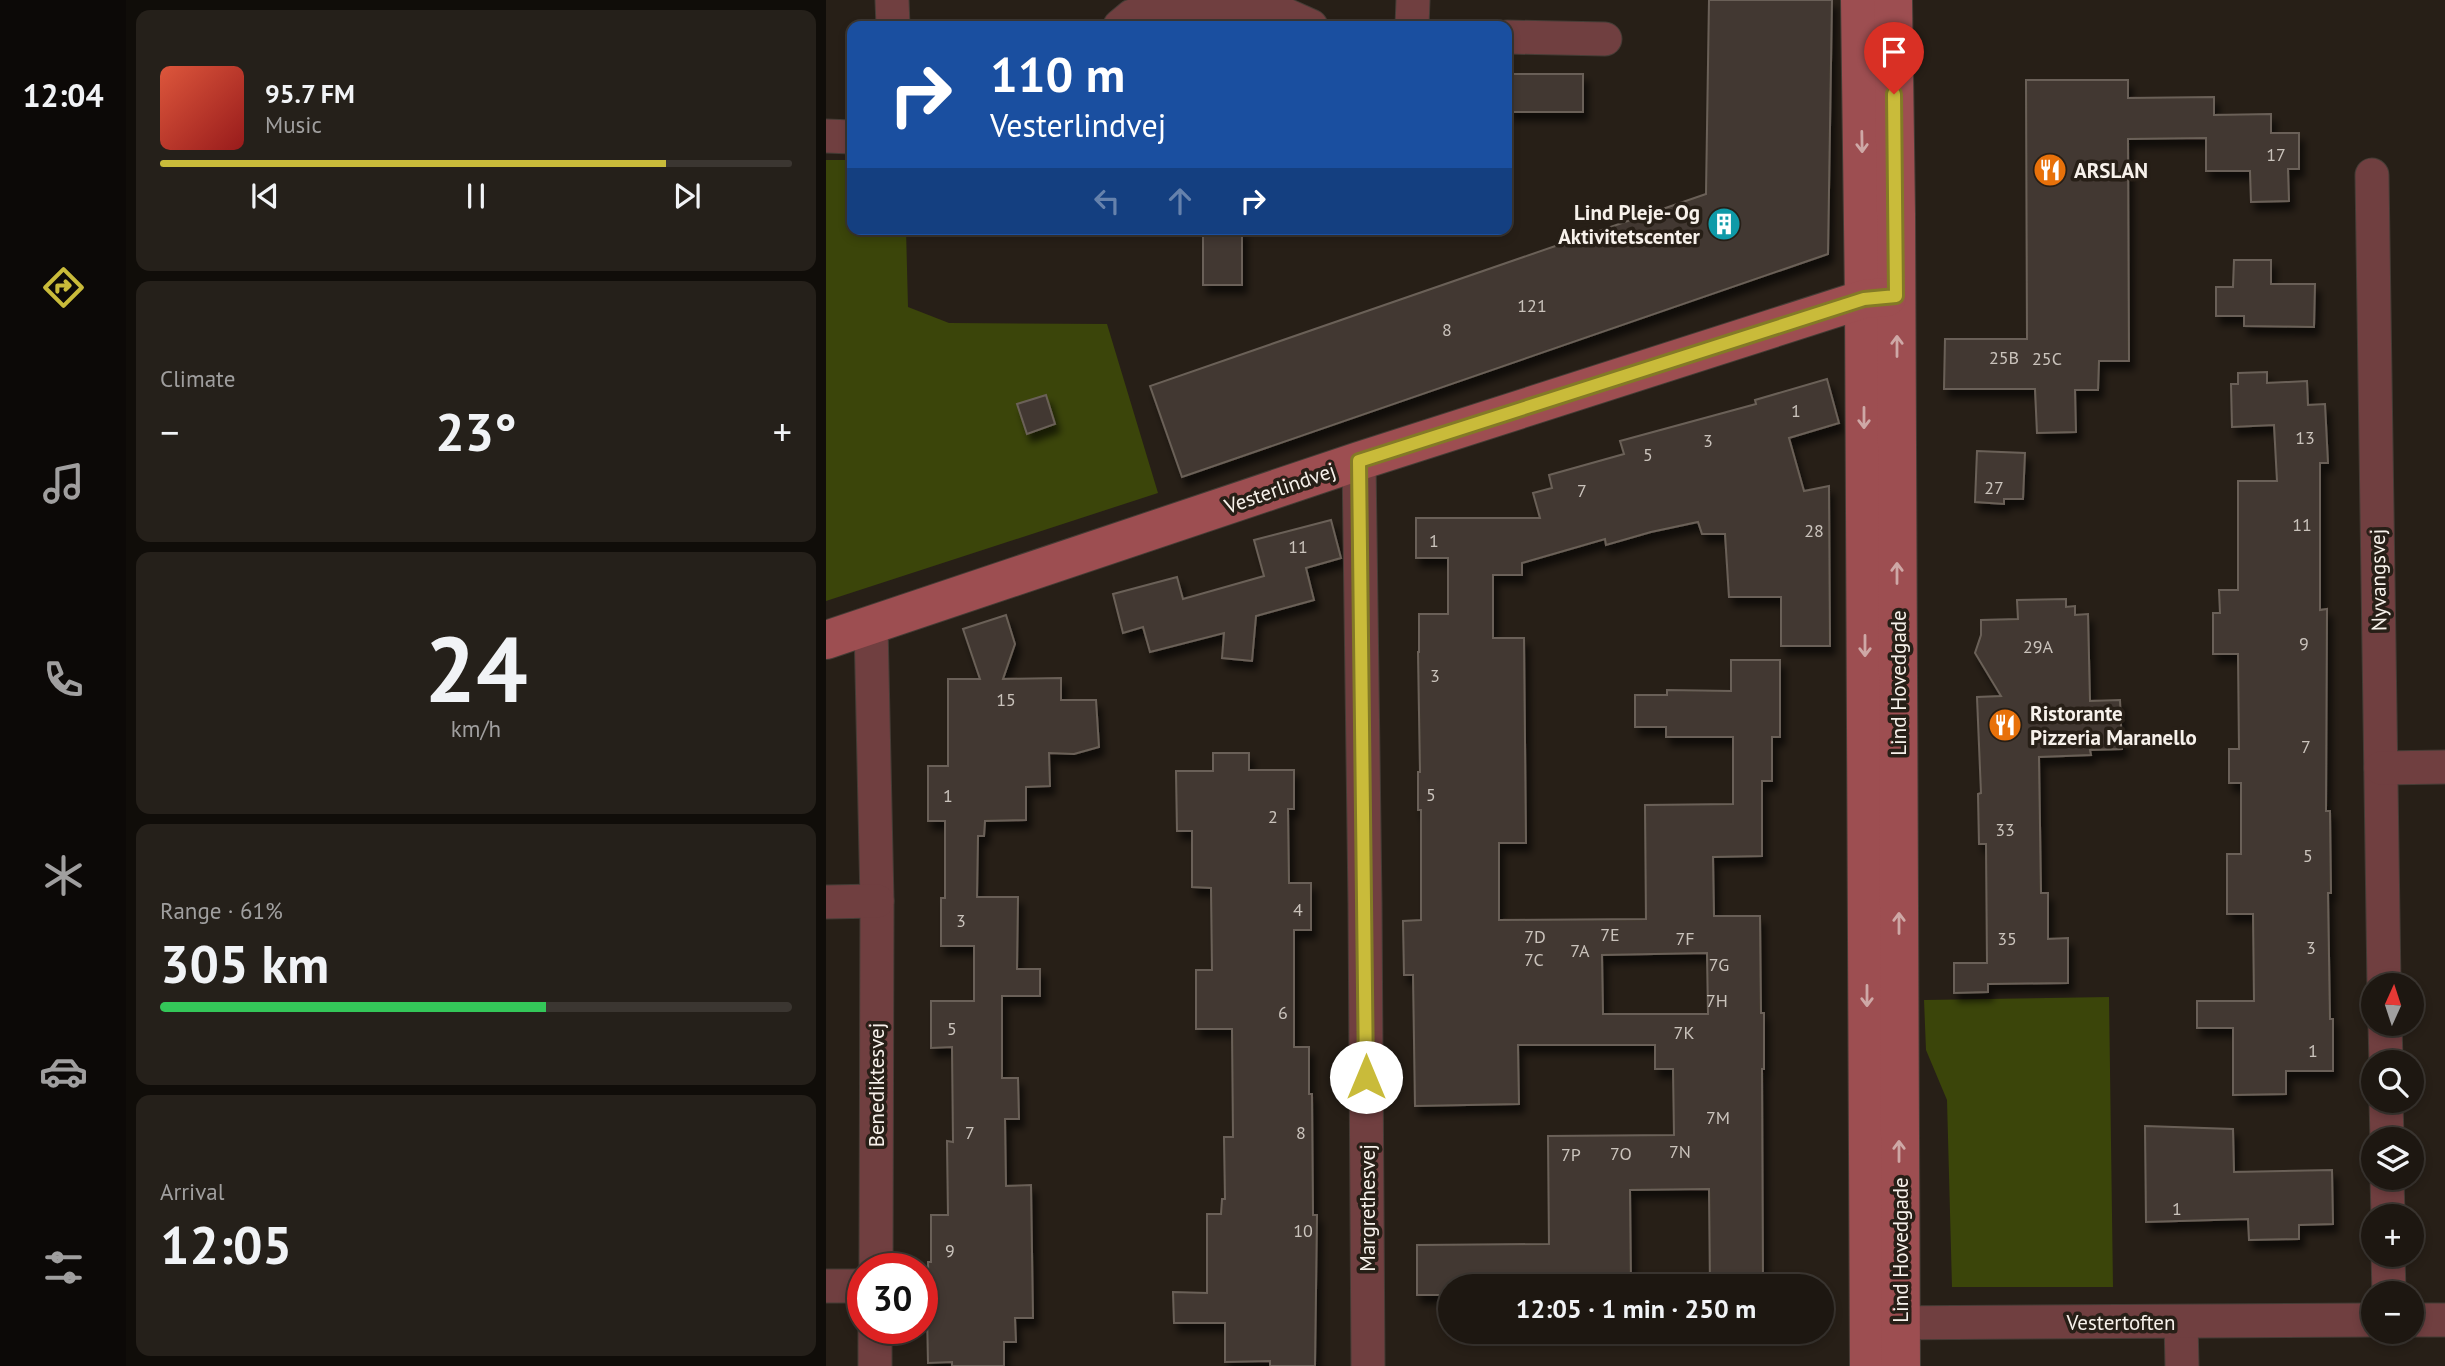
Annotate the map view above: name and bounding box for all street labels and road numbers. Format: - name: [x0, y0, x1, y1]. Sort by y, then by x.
- street label: Vesterlindvej: [1220, 456, 1339, 520]
- street label: Nyvangsvej: [2364, 529, 2392, 631]
- street label: Lind Hovedgade: [1885, 610, 1912, 756]
- street label: Benediktesvej: [863, 1023, 890, 1147]
- street label: Margrethesvej: [1354, 1144, 1381, 1272]
- street label: Lind Hovedgade: [1887, 1177, 1914, 1323]
- street label: Vestertoften: [2066, 1309, 2175, 1336]

